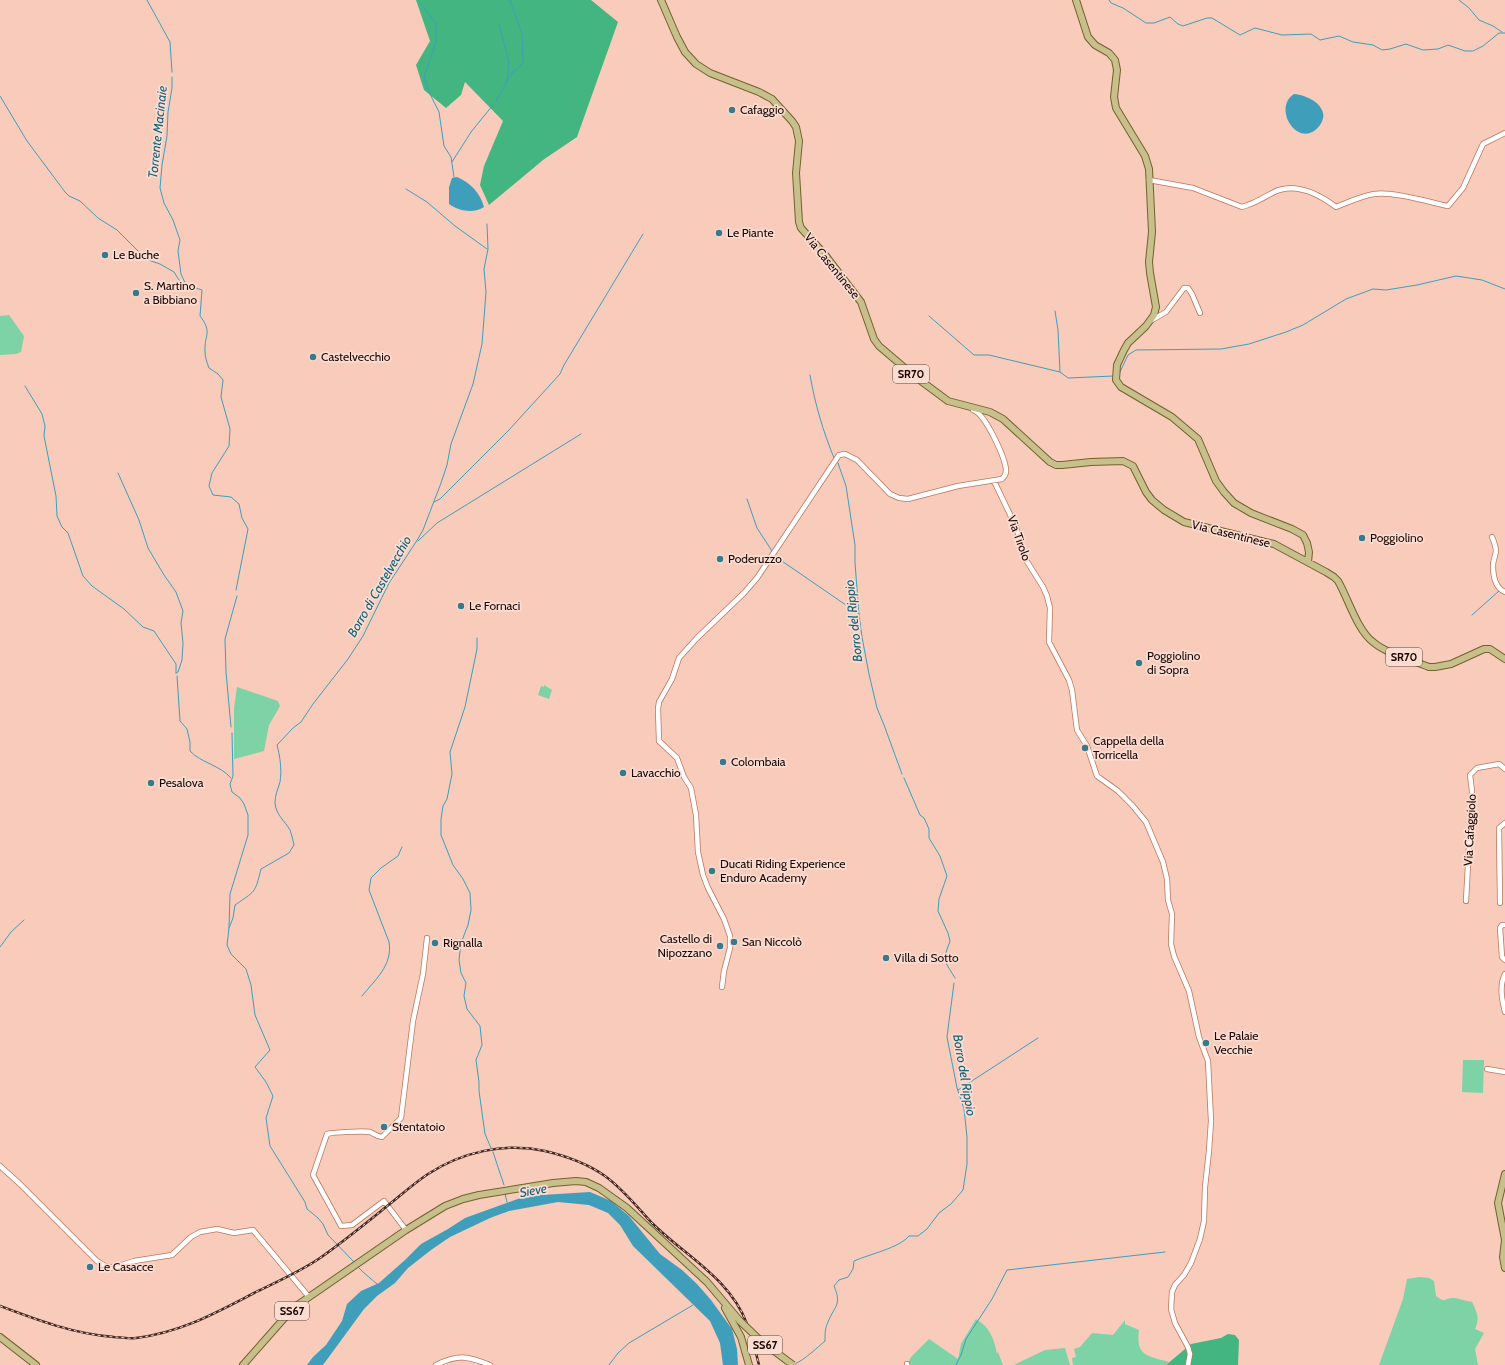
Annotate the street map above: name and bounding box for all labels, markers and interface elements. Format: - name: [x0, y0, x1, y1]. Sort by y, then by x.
- water label: Torrente Macinaie: [144, 85, 170, 179]
- place label: Cafaggio: [740, 102, 784, 117]
- marker: Cafaggio: [727, 105, 737, 115]
- place label: Le Piante: [727, 225, 774, 240]
- marker: Le Piante: [714, 228, 724, 238]
- street label: Via Casentinese: [801, 230, 863, 302]
- place label: Le Buche: [113, 247, 159, 262]
- marker: Le Buche: [100, 250, 110, 260]
- place label: S. Martino a Bibbiano: [144, 278, 197, 307]
- marker: S. Martino a Bibbiano: [131, 288, 141, 298]
- place label: Castelvecchio: [321, 349, 391, 364]
- marker: Castelvecchio: [308, 352, 318, 362]
- road number: SR70: [893, 365, 929, 383]
- street label: Via Tirolo: [1004, 513, 1035, 563]
- street label: Via Casentinese: [1190, 517, 1272, 551]
- place label: Poggiolino: [1370, 530, 1424, 545]
- water label: Borro di Castelvecchio: [344, 532, 415, 639]
- marker: Poggiolino: [1357, 533, 1367, 543]
- place label: Poderuzzo: [728, 551, 782, 566]
- marker: Poderuzzo: [715, 554, 725, 564]
- water label: Borro del Rippio: [841, 579, 865, 663]
- place label: Le Fornaci: [469, 598, 520, 613]
- marker: Le Fornaci: [456, 601, 466, 611]
- place label: Poggiolino di Sopra: [1147, 648, 1201, 677]
- road number: SR70: [1386, 648, 1422, 666]
- marker: Poggiolino di Sopra: [1134, 658, 1144, 668]
- place label: Cappella della Torricella: [1093, 733, 1164, 762]
- marker: Cappella della Torricella: [1080, 743, 1090, 753]
- place label: Colombaia: [731, 754, 786, 769]
- marker: Colombaia: [718, 757, 728, 767]
- place label: Lavacchio: [631, 765, 681, 780]
- marker: Lavacchio: [618, 768, 628, 778]
- place label: Pesalova: [159, 775, 204, 790]
- marker: Pesalova: [146, 778, 156, 788]
- street label: Via Cafaggiolo: [1460, 793, 1479, 866]
- place label: Ducati Riding Experience Enduro Academy: [720, 856, 845, 885]
- marker: Ducati Riding Experience Enduro Academy: [707, 866, 717, 876]
- place label: Castello di Nipozzano: [658, 931, 712, 960]
- place label: San Niccolò: [742, 934, 802, 949]
- place label: Rignalla: [443, 935, 483, 950]
- marker: San Niccolò: [729, 937, 739, 947]
- marker: Rignalla: [430, 938, 440, 948]
- marker: Castello di Nipozzano: [715, 941, 725, 951]
- place label: Villa di Sotto: [894, 950, 959, 965]
- marker: Villa di Sotto: [881, 953, 891, 963]
- place label: Le Palaie Vecchie: [1214, 1028, 1258, 1057]
- water label: Borro del Rippio: [950, 1033, 980, 1117]
- marker: Le Palaie Vecchie: [1201, 1038, 1211, 1048]
- place label: Stentatoio: [392, 1119, 445, 1134]
- marker: Stentatoio: [379, 1122, 389, 1132]
- water label: Sieve: [518, 1180, 548, 1200]
- place label: Le Casacce: [98, 1259, 154, 1274]
- marker: Le Casacce: [85, 1262, 95, 1272]
- road number: SS67: [275, 1302, 309, 1320]
- road number: SS67: [748, 1336, 782, 1354]

